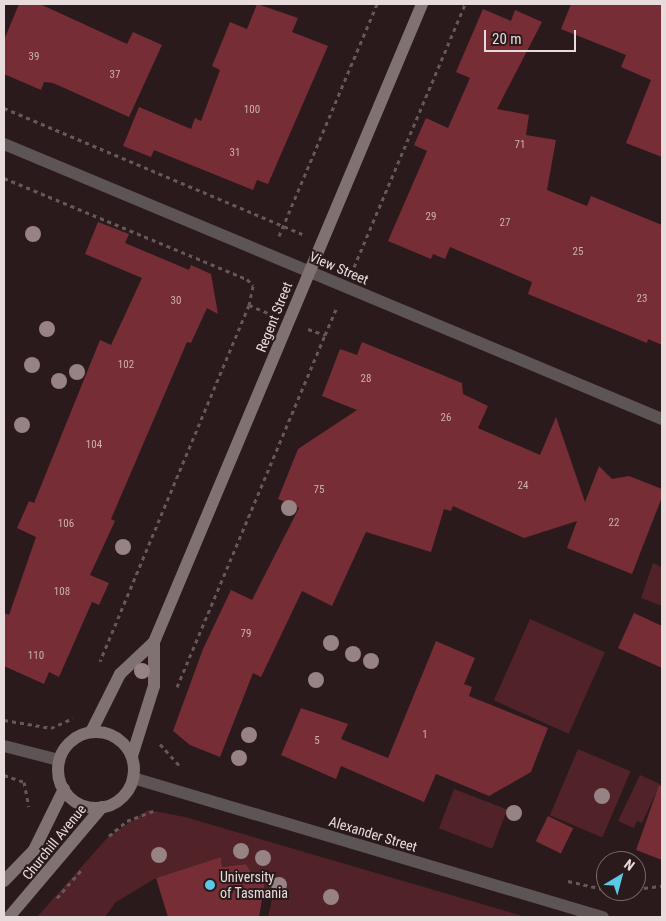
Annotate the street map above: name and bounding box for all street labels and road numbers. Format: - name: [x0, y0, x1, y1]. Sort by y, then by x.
- street label: View Street: [307, 248, 371, 288]
- street label: Regent Street: [252, 279, 296, 355]
- street label: Churchill Avenue: [19, 801, 89, 883]
- street label: Alexander Street: [327, 813, 419, 855]

